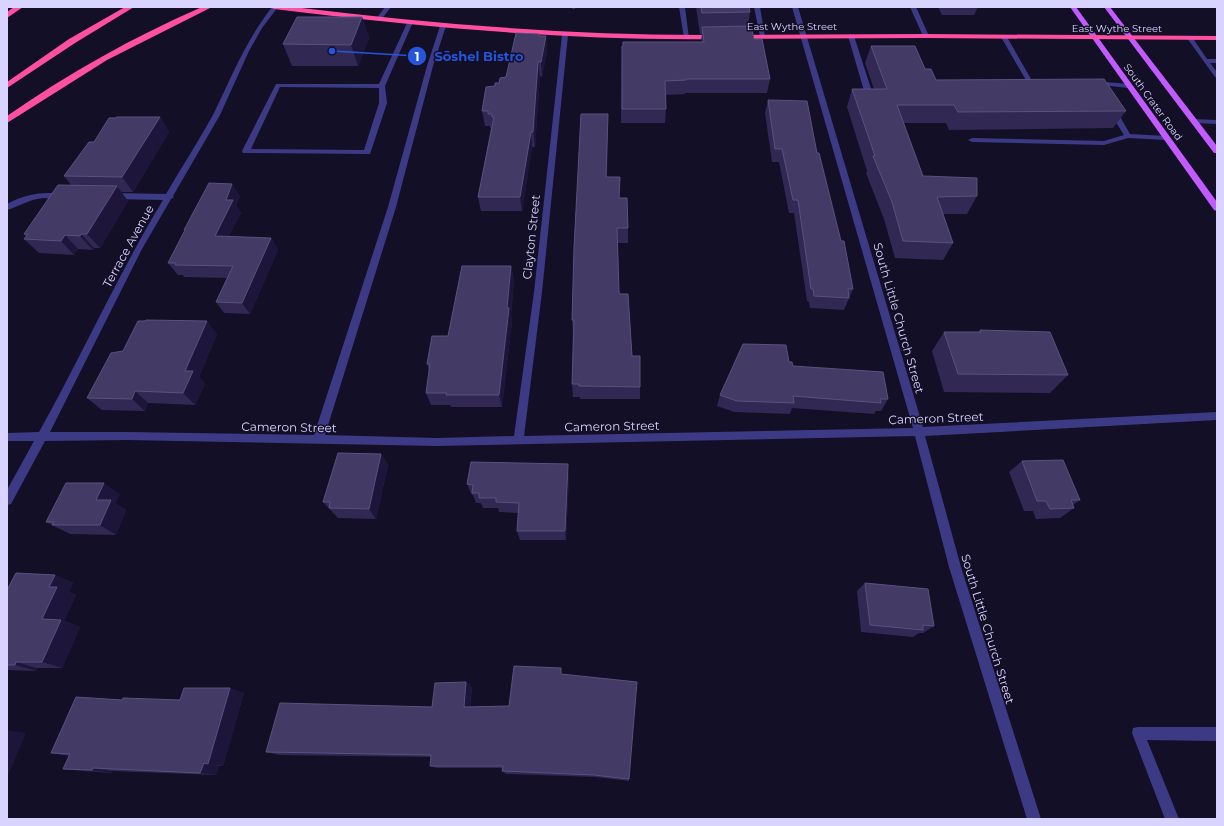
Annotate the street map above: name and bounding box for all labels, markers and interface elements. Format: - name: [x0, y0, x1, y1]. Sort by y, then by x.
- street label: East Wythe Street: [747, 20, 837, 33]
- street label: East Wythe Street: [1072, 22, 1162, 35]
- callout: Sōshel Bistro: [407, 44, 532, 69]
- text: Sōshel Bistro: [435, 48, 524, 64]
- text: 1: [415, 49, 419, 64]
- street label: South Crater Road: [1121, 61, 1185, 143]
- street label: Clayton Street: [519, 194, 543, 280]
- street label: Terrace Avenue: [99, 202, 157, 290]
- street label: South Little Church Street: [870, 241, 928, 395]
- street label: Cameron Street: [888, 409, 984, 427]
- street label: Cameron Street: [564, 418, 660, 434]
- street label: Cameron Street: [241, 419, 337, 435]
- street label: South Little Church Street: [958, 552, 1018, 706]

